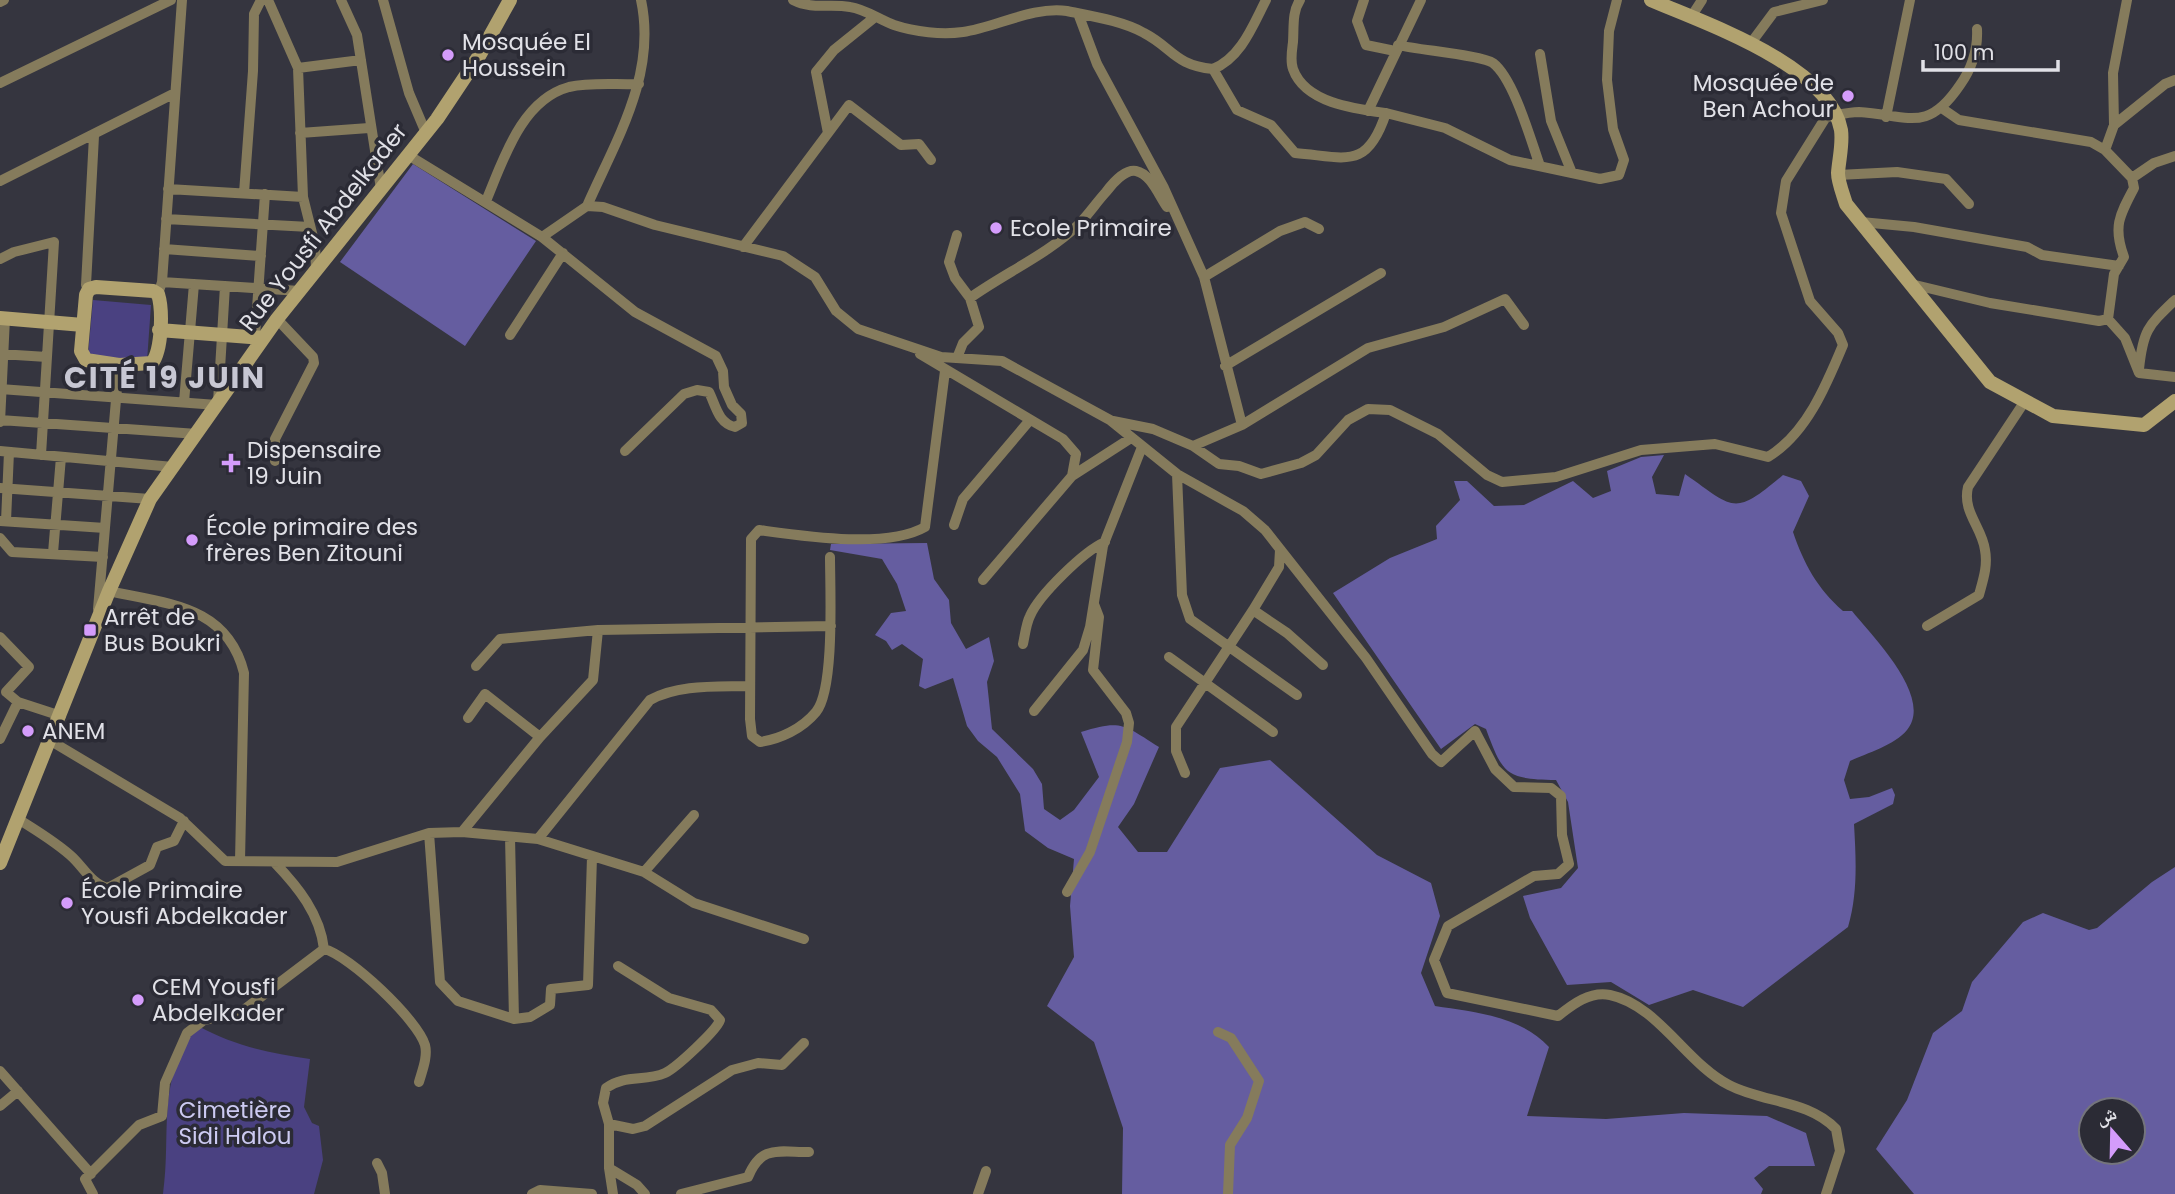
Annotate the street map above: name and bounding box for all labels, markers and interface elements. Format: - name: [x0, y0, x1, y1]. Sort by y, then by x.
- place label: Mosquée El Houssein: [462, 26, 591, 84]
- scale bar: [1923, 28, 2058, 72]
- text: 100 m: [1934, 38, 1994, 67]
- marker: Mosquée El Houssein: [440, 47, 456, 63]
- place label: Mosquée de Ben Achour: [1693, 67, 1834, 125]
- marker: Mosquée de Ben Achour: [1840, 88, 1856, 104]
- street label: Rue Yousfi Abdelkader: [232, 116, 414, 338]
- place label: Ecole Primaire: [1010, 212, 1172, 244]
- marker: Ecole Primaire: [988, 220, 1004, 236]
- district label: CITÉ 19 JUIN: [64, 356, 266, 399]
- place label: Dispensaire 19 Juin: [247, 434, 382, 492]
- marker: Dispensaire 19 Juin: [221, 453, 241, 473]
- place label: École primaire des frères Ben Zitouni: [206, 511, 418, 569]
- marker: École primaire des frères Ben Zitouni: [184, 532, 200, 548]
- place label: Arrêt de Bus Boukri: [104, 601, 221, 659]
- marker: Arrêt de Bus Boukri: [82, 622, 98, 638]
- place label: ANEM: [42, 715, 105, 747]
- marker: ANEM: [20, 723, 36, 739]
- place label: École Primaire Yousfi Abdelkader: [81, 874, 288, 932]
- marker: École Primaire Yousfi Abdelkader: [59, 895, 75, 911]
- place label: CEM Yousfi Abdelkader: [152, 971, 284, 1029]
- marker: CEM Yousfi Abdelkader: [130, 992, 146, 1008]
- park label: Cimetière Sidi Halou: [178, 1094, 292, 1152]
- north arrow: [2077, 1096, 2147, 1166]
- text: ش: [2092, 1099, 2120, 1132]

